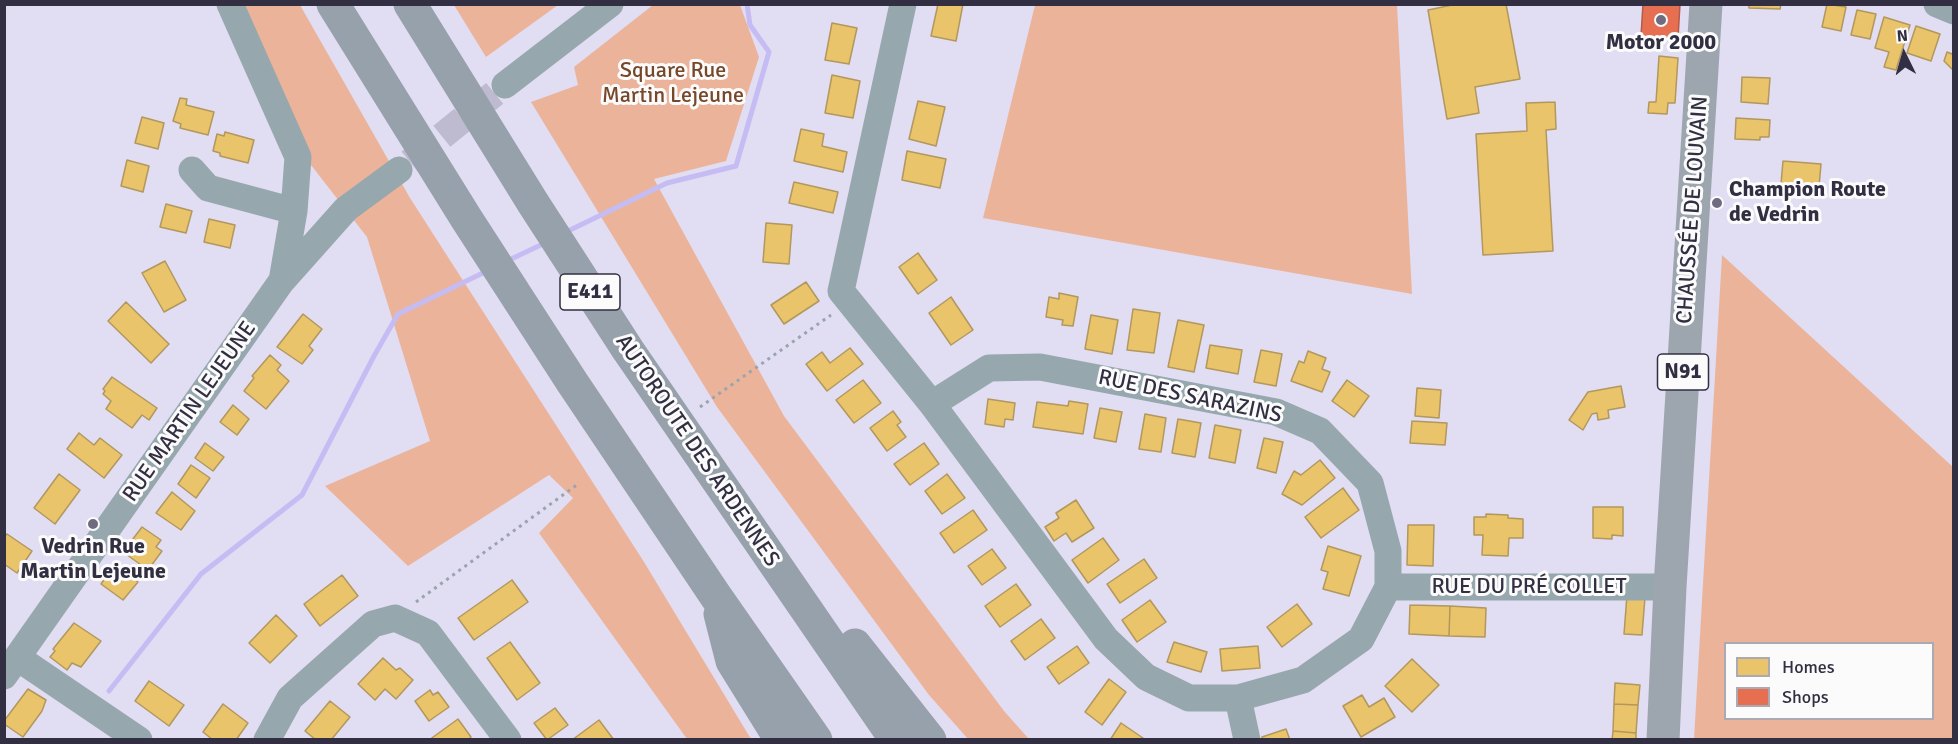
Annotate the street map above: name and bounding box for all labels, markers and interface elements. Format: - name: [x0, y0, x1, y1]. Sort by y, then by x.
- marker: Motor 2000: [1654, 13, 1668, 27]
- north arrow: [1874, 24, 1934, 84]
- text: N: [1896, 26, 1909, 47]
- place label: Motor 2000: [1606, 30, 1716, 56]
- park label: Square Rue Martin Lejeune: [602, 58, 744, 110]
- street label: CHAUSSÉE DE LOUVAIN: [1672, 95, 1714, 325]
- place label: Champion Route de Vedrin: [1729, 177, 1886, 228]
- marker: Champion Route de Vedrin: [1710, 196, 1724, 210]
- road number: E411: [560, 274, 620, 310]
- street label: RUE MARTIN LEJEUNE: [118, 317, 262, 507]
- street label: AUTOROUTE DES ARDENNES: [609, 330, 785, 572]
- road number: N91: [1658, 354, 1708, 390]
- street label: RUE DES SARAZINS: [1096, 365, 1284, 429]
- marker: Vedrin Rue Martin Lejeune: [86, 517, 100, 531]
- place label: Vedrin Rue Martin Lejeune: [20, 534, 166, 586]
- street label: RUE DU PRÉ COLLET: [1431, 574, 1627, 600]
- legend: [1724, 642, 1934, 720]
- text: Homes: [1782, 656, 1835, 678]
- text: Shops: [1782, 686, 1829, 708]

